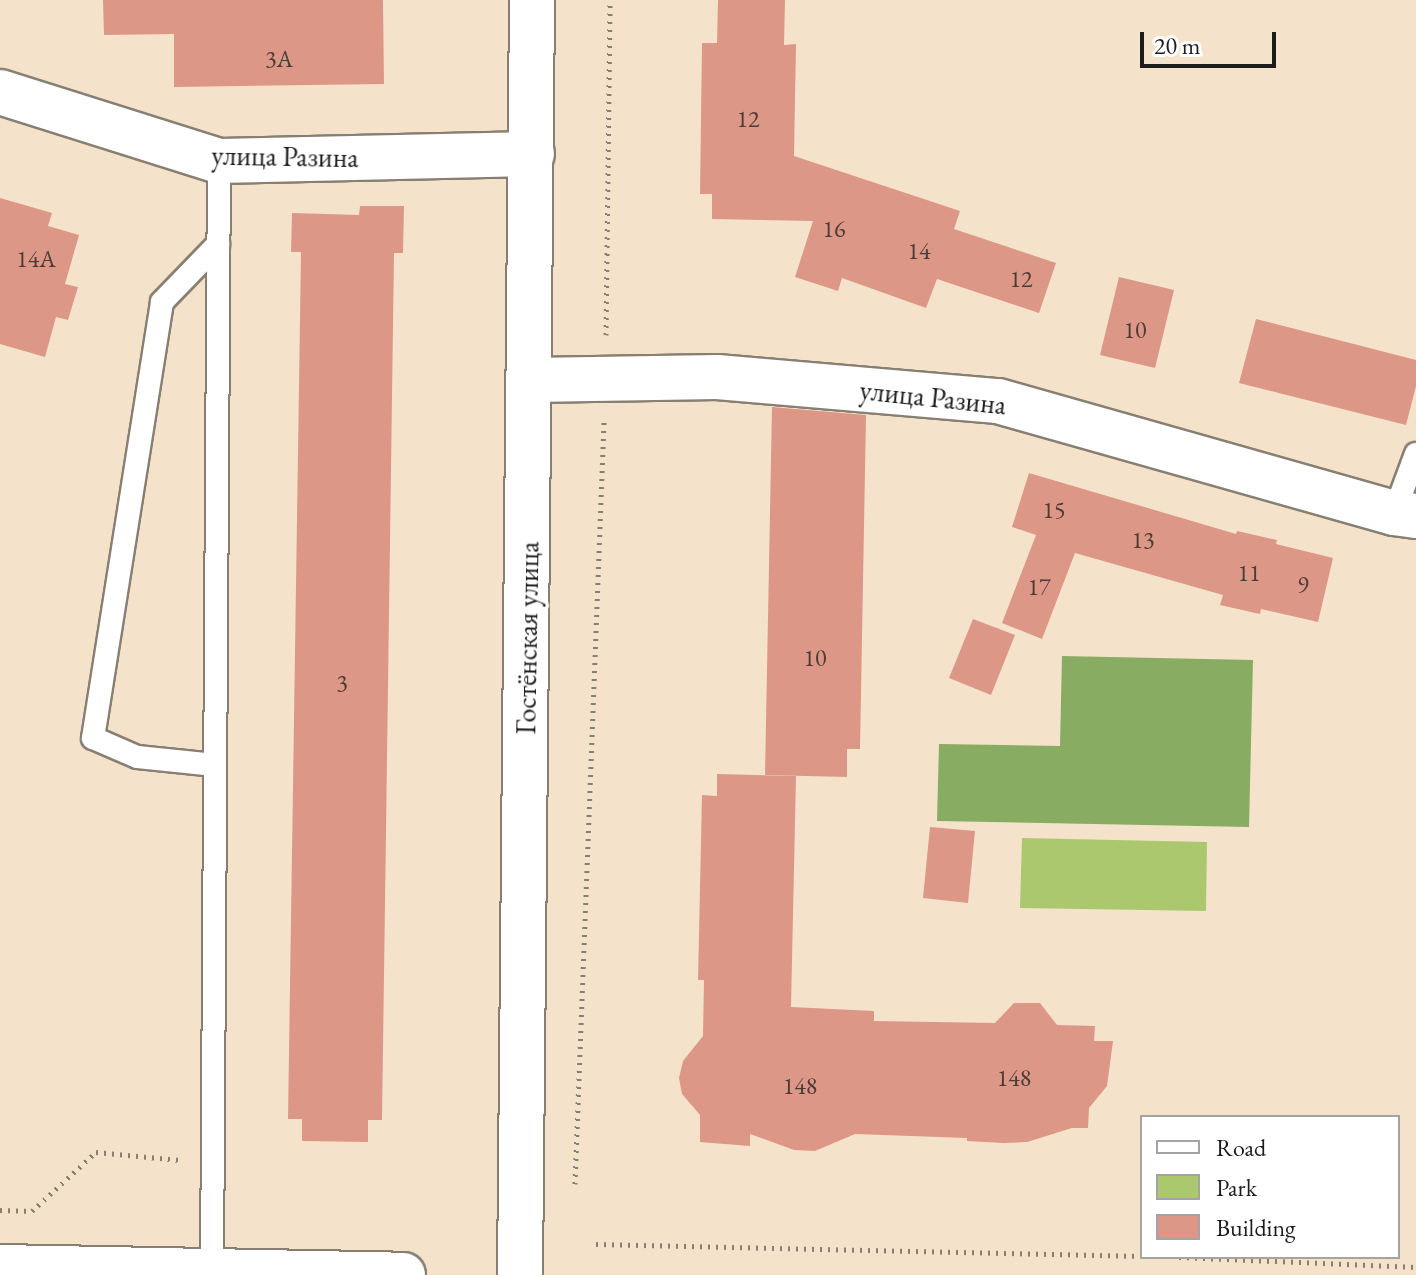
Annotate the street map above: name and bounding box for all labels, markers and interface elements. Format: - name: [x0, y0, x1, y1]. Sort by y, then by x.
- scale bar: [1144, 16, 1280, 66]
- text: 20 m: [1154, 30, 1201, 61]
- house number: 3А: [265, 45, 293, 73]
- house number: 12: [736, 105, 760, 133]
- street label: улица Разина: [211, 138, 359, 174]
- house number: 16: [822, 215, 846, 243]
- house number: 14: [907, 237, 931, 265]
- house number: 14А: [16, 245, 56, 273]
- house number: 12: [1009, 265, 1033, 293]
- house number: 10: [1123, 316, 1147, 344]
- street label: улица Разина: [858, 373, 1008, 421]
- house number: 15: [1042, 496, 1066, 524]
- house number: 13: [1131, 526, 1155, 554]
- street label: Гостёнская улица: [509, 541, 545, 735]
- house number: 11: [1237, 559, 1261, 587]
- house number: 9: [1297, 571, 1309, 599]
- house number: 17: [1027, 573, 1051, 601]
- house number: 10: [803, 644, 827, 672]
- house number: 3: [336, 669, 348, 697]
- house number: 148: [997, 1064, 1031, 1092]
- house number: 148: [783, 1072, 817, 1100]
- legend: [1140, 1115, 1400, 1259]
- text: Road: [1216, 1132, 1266, 1163]
- text: Park: [1216, 1172, 1257, 1203]
- text: Building: [1216, 1212, 1296, 1243]

